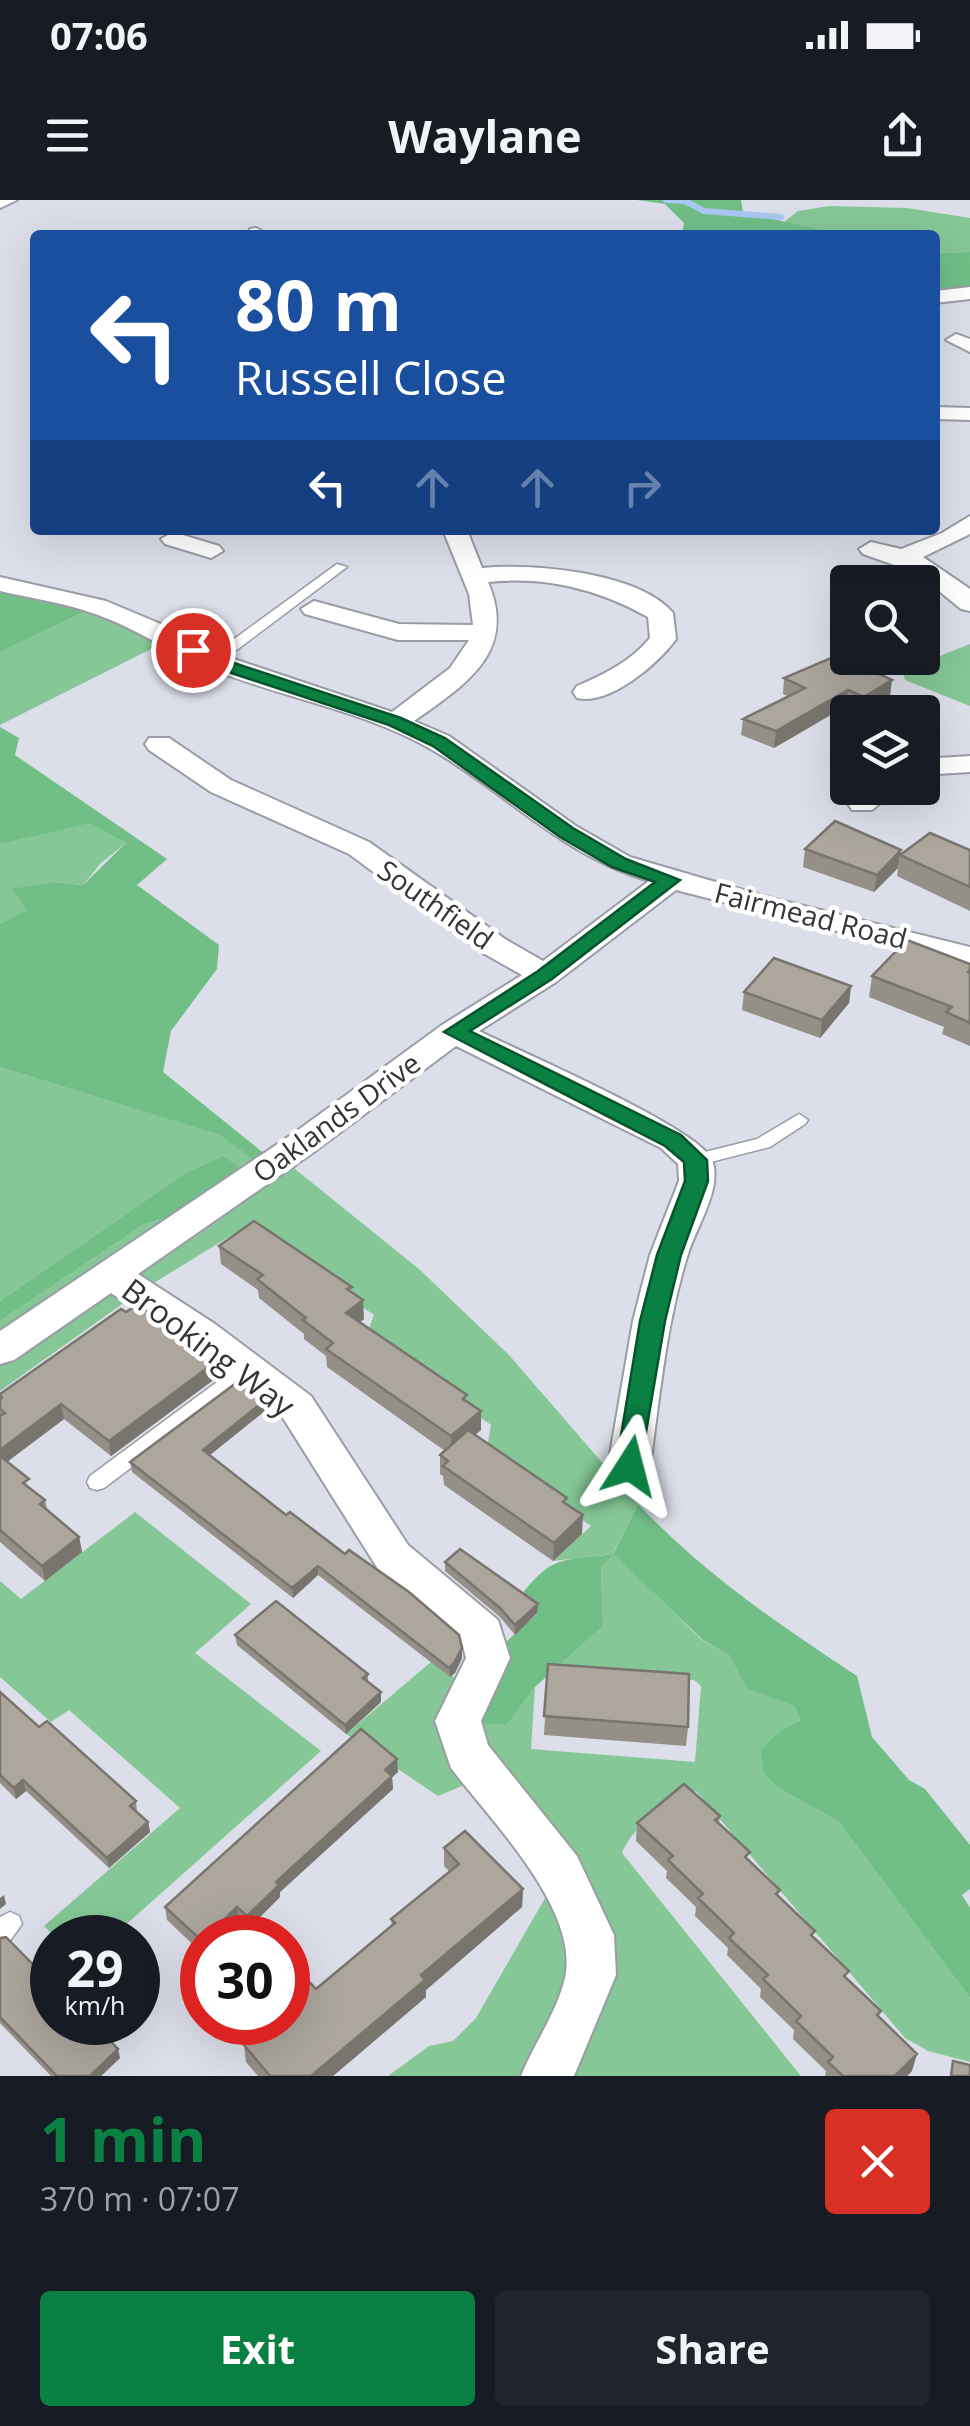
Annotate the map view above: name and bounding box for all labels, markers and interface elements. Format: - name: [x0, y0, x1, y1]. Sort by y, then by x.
- text: 07:06: [50, 9, 148, 61]
- text: Waylane: [388, 105, 582, 166]
- icon: menu: [40, 108, 95, 163]
- icon: share: [875, 108, 930, 163]
- text: 80 m: [235, 256, 402, 352]
- icon: left: [70, 270, 200, 400]
- text: Russell Close: [235, 347, 506, 408]
- icon: left: [300, 460, 355, 515]
- icon: ahead: [405, 460, 460, 515]
- icon: ahead: [510, 460, 565, 515]
- icon: right: [615, 460, 670, 515]
- map controls: [830, 565, 940, 805]
- button: search: [830, 565, 940, 675]
- pin: [151, 608, 236, 693]
- icon: arrive: [166, 623, 221, 678]
- button: layers: [830, 695, 940, 805]
- street label: Southfield: [371, 850, 501, 958]
- street label: Fairmead Road: [711, 873, 911, 957]
- street label: Oaklands Drive: [245, 1043, 427, 1191]
- street label: Brooking Way: [114, 1268, 305, 1427]
- position arrow: [578, 1414, 682, 1518]
- speed limit sign: 30: [180, 1915, 310, 2045]
- text: 29: [66, 1934, 124, 2002]
- text: km/h: [65, 1988, 125, 2022]
- text: 1 min: [40, 2098, 207, 2180]
- button: close: [825, 2109, 930, 2214]
- text: 370 m · 07:07: [40, 2177, 239, 2220]
- button: Exit: [40, 2291, 475, 2406]
- button: Share: [495, 2291, 930, 2406]

